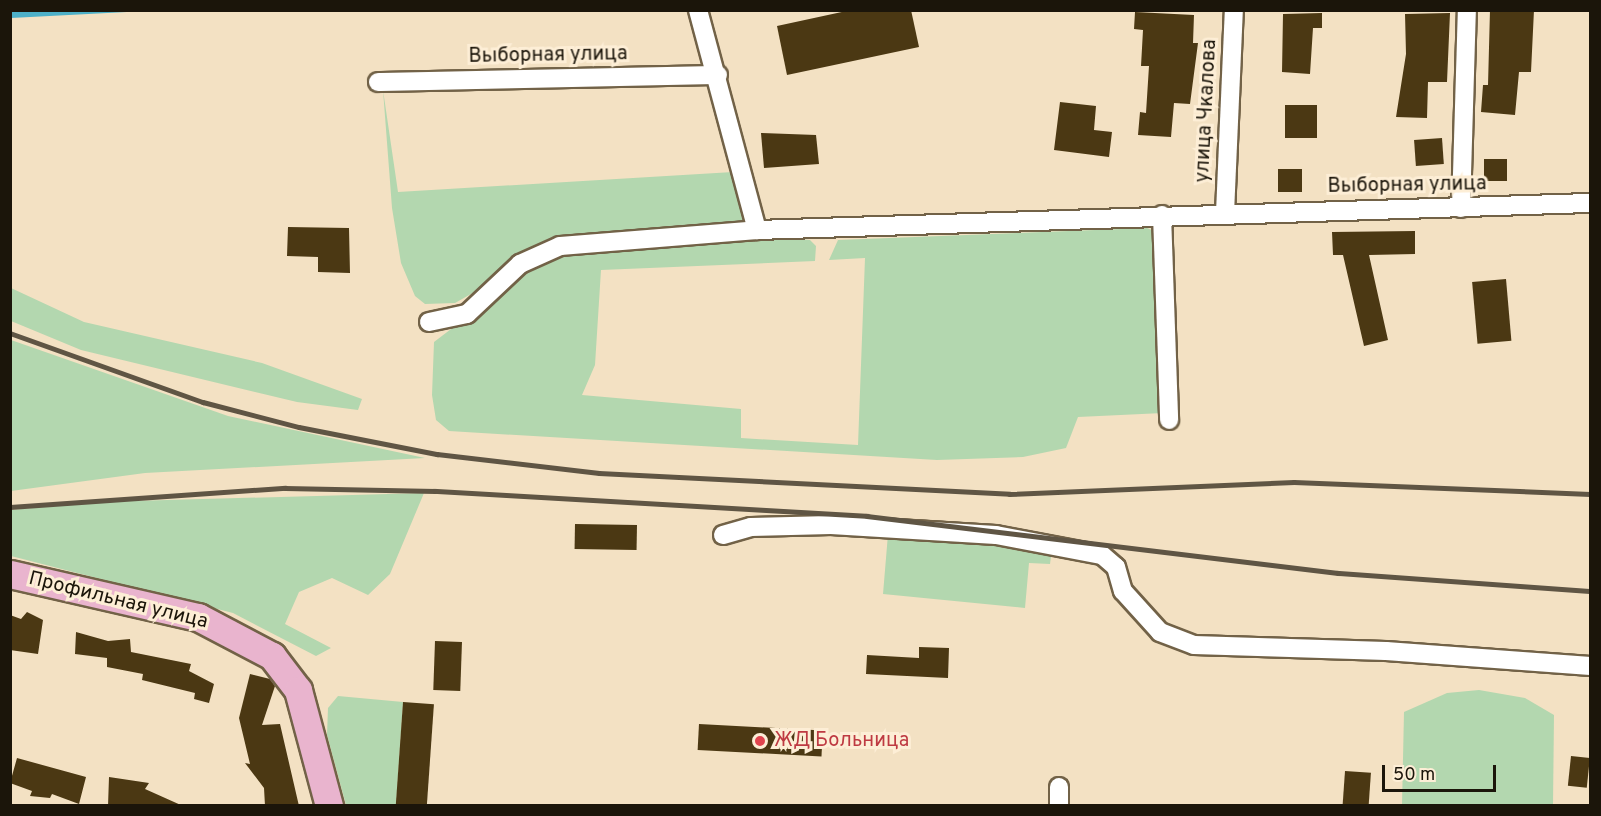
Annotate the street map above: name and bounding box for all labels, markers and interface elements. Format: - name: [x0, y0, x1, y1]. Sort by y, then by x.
- street label: улица Чкалова: [1191, 39, 1223, 183]
- street label: Выборная улица: [468, 43, 628, 69]
- street label: Выборная улица: [1327, 173, 1487, 199]
- street label: Профильная улица: [26, 567, 210, 635]
- place label: ЖД Больница: [774, 729, 909, 753]
- marker: ЖД Больница: [751, 732, 769, 750]
- scale bar: [1385, 753, 1499, 791]
- text: 50 m: [1393, 764, 1435, 787]

